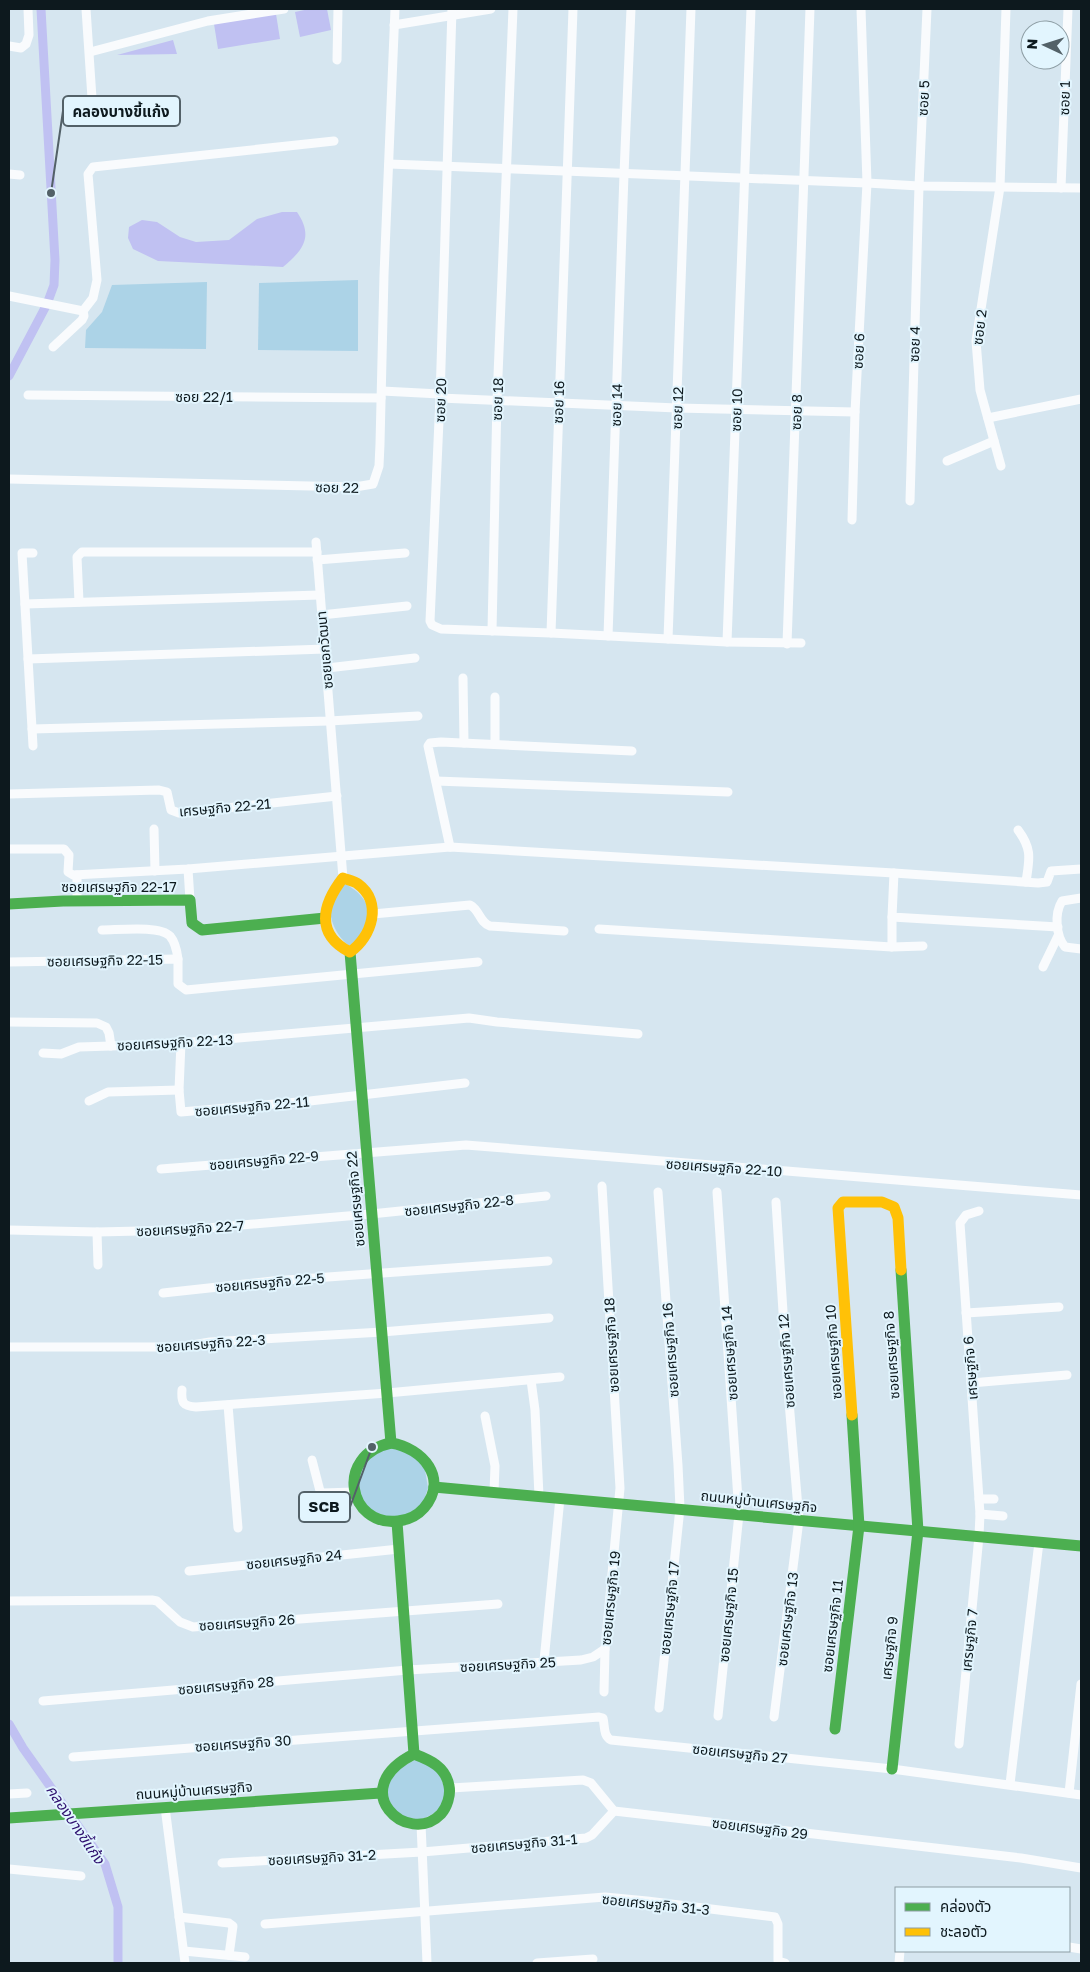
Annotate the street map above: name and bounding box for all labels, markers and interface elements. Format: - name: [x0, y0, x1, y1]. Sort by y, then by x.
- north arrow: [1020, 20, 1070, 70]
- text: N: [1023, 38, 1040, 50]
- street label: ซอย 5: [914, 80, 932, 116]
- street label: ซอย 1: [1055, 80, 1073, 116]
- callout: คลองบางขี้แก้ง: [63, 96, 180, 126]
- text: คลองบางขี้แก้ง: [72, 101, 170, 120]
- street label: ซอย 2: [968, 308, 990, 346]
- street label: ซอย 4: [905, 326, 923, 362]
- street label: ซอย 6: [849, 333, 867, 369]
- street label: ซอย 20: [431, 377, 449, 423]
- street label: ซอย 18: [488, 377, 506, 421]
- street label: ซอย 16: [549, 380, 567, 424]
- street label: ซอย 14: [607, 383, 625, 427]
- street label: ซอย 12: [668, 386, 686, 430]
- street label: ซอย 22/1: [175, 388, 233, 405]
- street label: ซอย 10: [727, 388, 745, 432]
- street label: ซอย 8: [787, 394, 805, 430]
- street label: ซอย 22: [315, 478, 359, 496]
- street label: ซอยเอกวัฒนา: [312, 610, 336, 690]
- street label: เศรษฐกิจ 22-21: [178, 795, 272, 819]
- street label: ซอยเศรษฐกิจ 22-17: [61, 878, 177, 895]
- street label: ซอยเศรษฐกิจ 22-15: [47, 950, 163, 970]
- street label: ซอยเศรษฐกิจ 22-13: [117, 1030, 233, 1054]
- street label: ซอยเศรษฐกิจ 22-11: [194, 1093, 310, 1119]
- street label: ซอยเศรษฐกิจ 22-9: [209, 1147, 319, 1173]
- street label: ซอยเศรษฐกิจ 22: [342, 1150, 368, 1248]
- street label: ซอยเศรษฐกิจ 22-10: [665, 1154, 783, 1180]
- street label: ซอยเศรษฐกิจ 22-8: [403, 1191, 515, 1219]
- street label: ซอยเศรษฐกิจ 22-7: [136, 1217, 244, 1239]
- street label: ซอยเศรษฐกิจ 22-5: [215, 1269, 325, 1295]
- street label: ซอยเศรษฐกิจ 18: [600, 1297, 622, 1393]
- street label: ซอยเศรษฐกิจ 16: [658, 1302, 682, 1398]
- street label: ซอยเศรษฐกิจ 10: [821, 1304, 845, 1400]
- street label: ซอยเศรษฐกิจ 14: [717, 1305, 741, 1401]
- street label: ซอยเศรษฐกิจ 8: [879, 1310, 903, 1400]
- street label: ซอยเศรษฐกิจ 12: [774, 1313, 798, 1409]
- street label: ซอยเศรษฐกิจ 22-3: [156, 1331, 266, 1355]
- street label: เศรษฐกิจ 6: [959, 1335, 981, 1401]
- street label: ถนนหมู่บ้านเศรษฐกิจ: [700, 1486, 818, 1517]
- callout: SCB: [299, 1492, 350, 1522]
- text: SCB: [308, 1497, 340, 1515]
- street label: ซอยเศรษฐกิจ 24: [245, 1546, 343, 1572]
- street label: ซอยเศรษฐกิจ 19: [597, 1550, 623, 1646]
- street label: ซอยเศรษฐกิจ 17: [656, 1560, 682, 1656]
- street label: ซอยเศรษฐกิจ 15: [715, 1567, 741, 1663]
- street label: ซอยเศรษฐกิจ 13: [773, 1571, 801, 1667]
- street label: ซอยเศรษฐกิจ 11: [818, 1578, 846, 1673]
- street label: เศรษฐกิจ 7: [957, 1608, 981, 1672]
- street label: ซอยเศรษฐกิจ 26: [198, 1610, 296, 1634]
- street label: เศรษฐกิจ 9: [877, 1615, 901, 1681]
- street label: ซอยเศรษฐกิจ 25: [460, 1653, 556, 1675]
- street label: ซอยเศรษฐกิจ 28: [177, 1672, 275, 1698]
- street label: ซอยเศรษฐกิจ 30: [194, 1731, 292, 1755]
- street label: ซอยเศรษฐกิจ 27: [692, 1740, 788, 1766]
- street label: ถนนหมู่บ้านเศรษฐกิจ: [135, 1777, 253, 1804]
- water label: คลองบางขี้แก้ง: [43, 1781, 110, 1868]
- street label: ซอยเศรษฐกิจ 29: [711, 1814, 809, 1842]
- street label: ซอยเศรษฐกิจ 31-1: [470, 1830, 578, 1856]
- street label: ซอยเศรษฐกิจ 31-2: [268, 1846, 376, 1868]
- legend: [895, 1887, 1070, 1952]
- street label: ซอยเศรษฐกิจ 31-3: [601, 1890, 711, 1918]
- text: คล่องตัว: [940, 1897, 991, 1915]
- text: ชะลอตัว: [940, 1922, 987, 1940]

